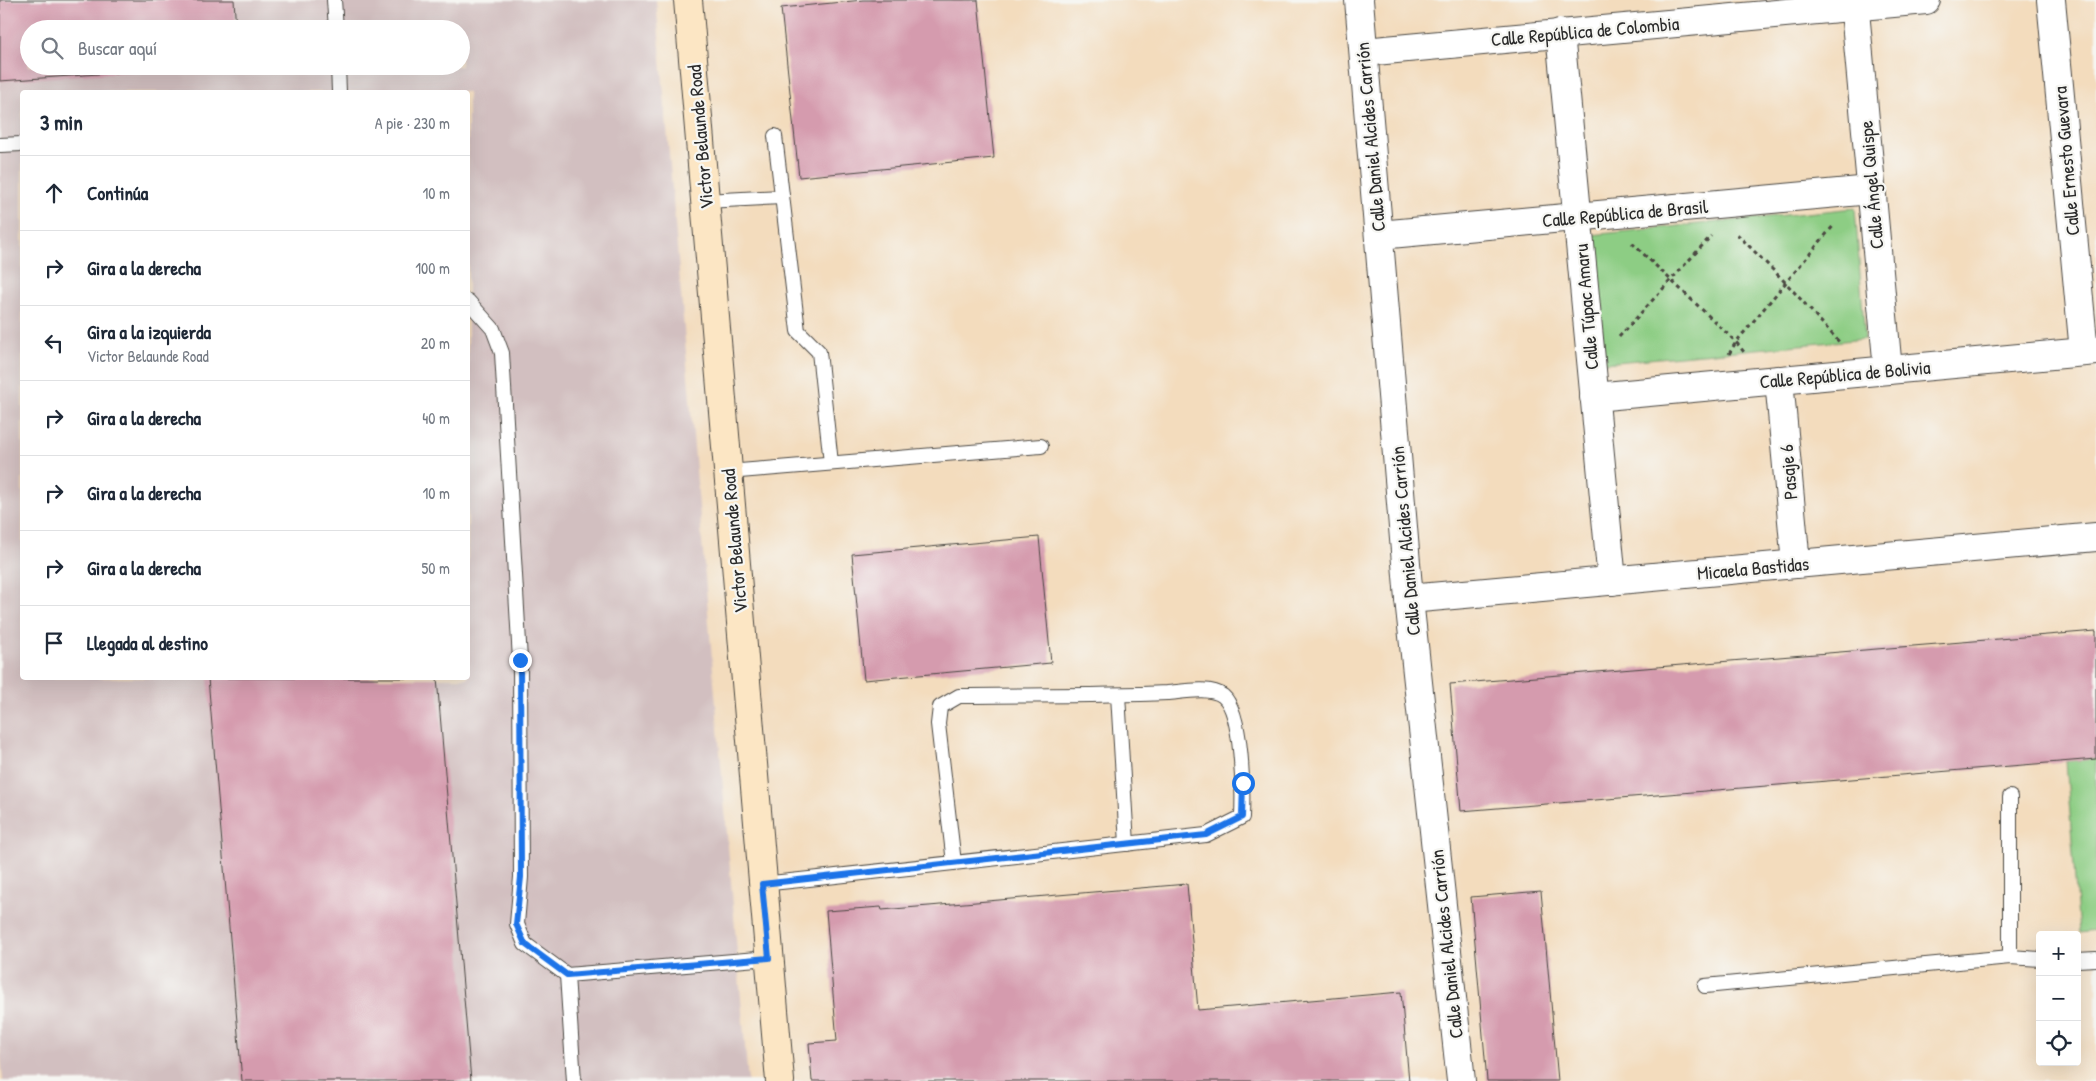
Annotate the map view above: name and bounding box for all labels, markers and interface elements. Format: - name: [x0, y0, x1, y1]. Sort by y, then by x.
- street label: Calle República de Colombia: [1490, 10, 1681, 52]
- search box: [20, 20, 470, 75]
- icon: search: [38, 34, 66, 62]
- text: Buscar aquí: [78, 35, 157, 61]
- street label: Calle Daniel Alcides Carrión: [1349, 41, 1391, 233]
- street label: Victor Belaunde Road: [681, 63, 719, 210]
- street label: Calle Ernesto Guevara: [2046, 85, 2085, 237]
- text: 3 min: [40, 108, 83, 137]
- text: A pie · 230 m: [375, 112, 450, 134]
- street label: Calle Ángel Quispe: [1852, 119, 1890, 250]
- icon: ahead: [40, 179, 68, 207]
- text: Continúa: [87, 180, 148, 206]
- text: 10 m: [422, 182, 450, 204]
- street label: Calle República de Brasil: [1541, 193, 1710, 233]
- street label: Calle Túpac Amaru: [1568, 243, 1604, 371]
- icon: right: [40, 254, 68, 282]
- text: Gira a la derecha: [87, 255, 201, 281]
- text: 100 m: [415, 257, 450, 279]
- text: Gira a la izquierda: [87, 319, 211, 345]
- icon: left: [40, 329, 68, 357]
- text: 20 m: [421, 332, 450, 354]
- text: Victor Belaunde Road: [87, 345, 209, 367]
- street label: Calle República de Bolivia: [1758, 354, 1932, 394]
- icon: right: [40, 404, 68, 432]
- text: Gira a la derecha: [87, 405, 201, 431]
- text: 40 m: [422, 407, 450, 429]
- street label: Pasaje 6: [1773, 443, 1803, 501]
- street label: Calle Daniel Alcides Carrión: [1384, 445, 1426, 637]
- street label: Victor Belaunde Road: [715, 467, 753, 614]
- icon: right: [40, 479, 68, 507]
- text: Gira a la derecha: [87, 480, 201, 506]
- text: 10 m: [422, 482, 450, 504]
- street label: Micaela Bastidas: [1696, 550, 1810, 586]
- icon: right: [40, 554, 68, 582]
- text: Gira a la derecha: [87, 555, 201, 581]
- text: 50 m: [422, 557, 450, 579]
- icon: arrive: [40, 629, 68, 657]
- text: Llegada al destino: [87, 630, 208, 656]
- route end: [509, 649, 532, 672]
- route start: [1232, 772, 1255, 795]
- street label: Calle Daniel Alcides Carrión: [1423, 848, 1469, 1040]
- map controls: [2036, 931, 2081, 1066]
- button: +: [2036, 931, 2081, 976]
- button: −: [2036, 976, 2081, 1021]
- button: locate: [2036, 1021, 2081, 1066]

